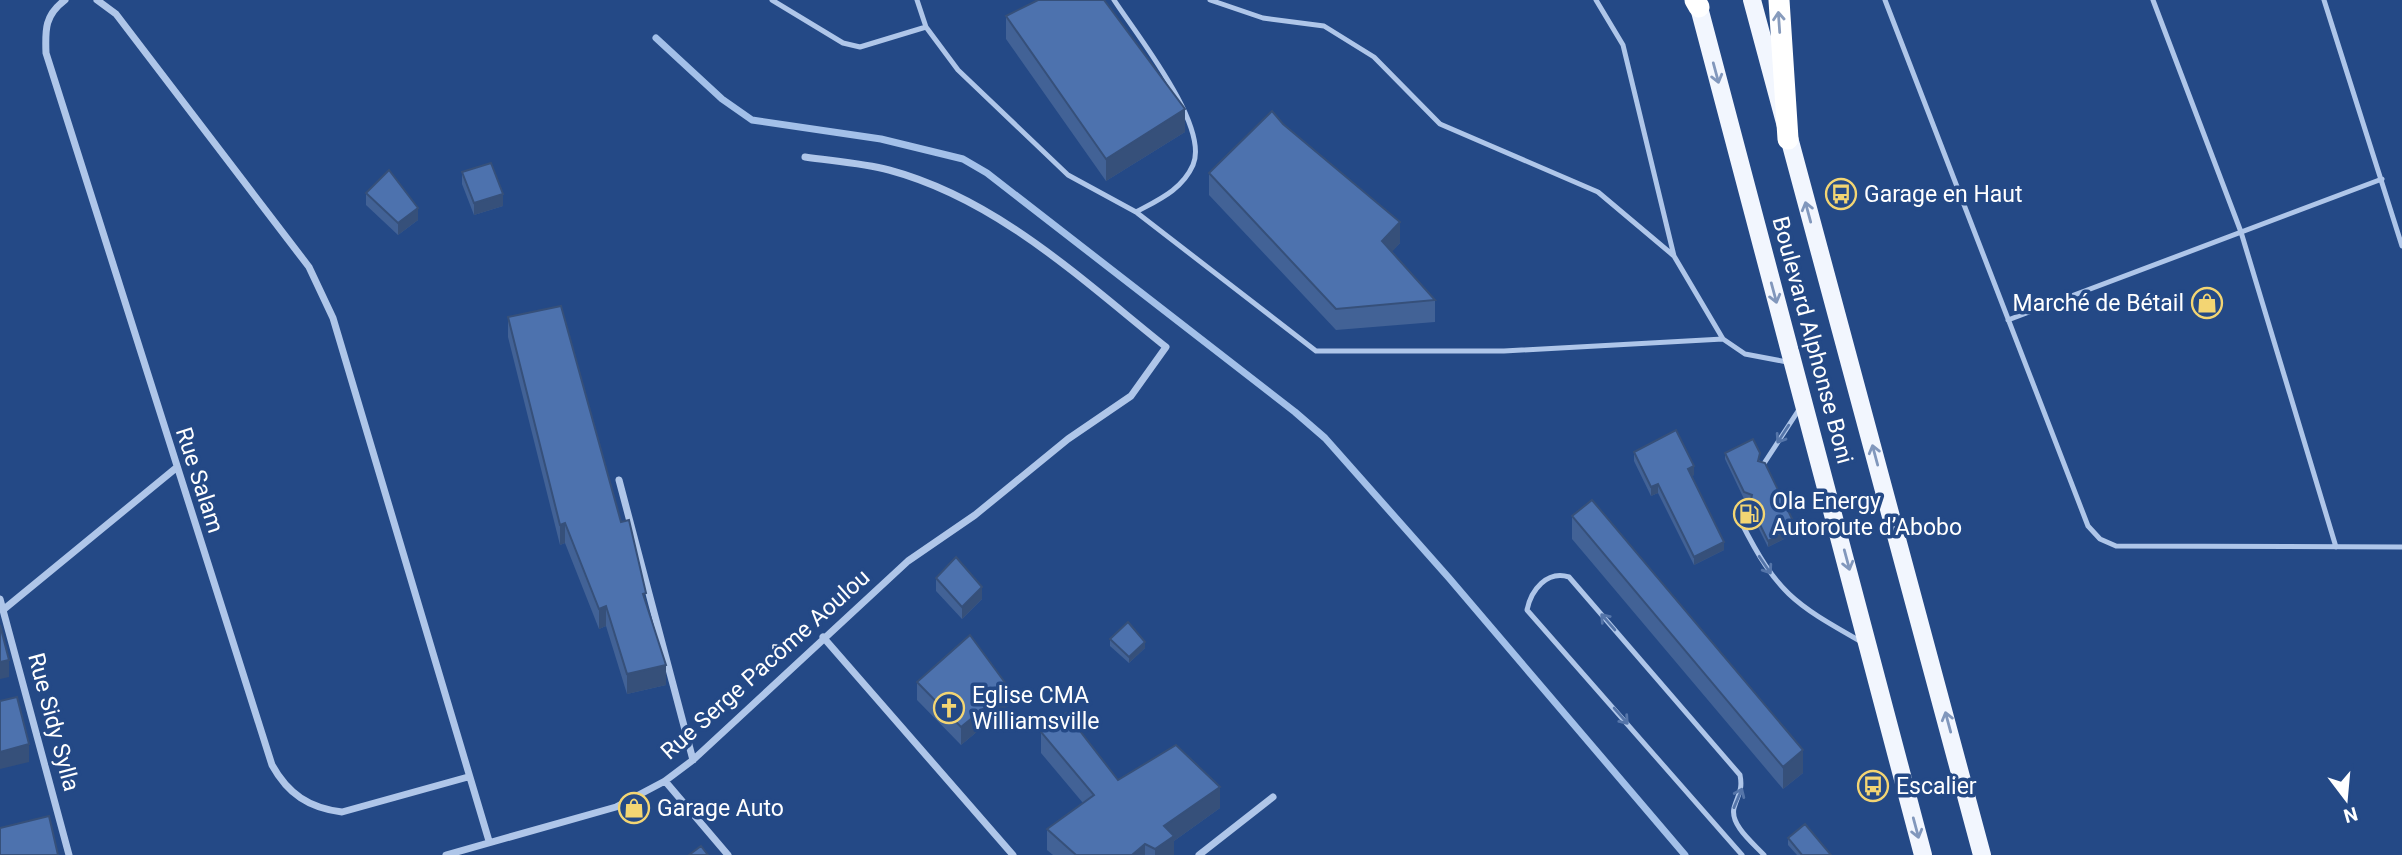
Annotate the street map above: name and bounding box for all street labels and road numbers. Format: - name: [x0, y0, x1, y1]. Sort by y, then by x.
- street label: Boulevard Alphonse Boni: [1766, 213, 1859, 467]
- street label: Rue Salam: [170, 424, 229, 536]
- street label: Rue Serge Pacôme Aoulou: [656, 564, 875, 765]
- street label: Rue Sidy Sylla: [22, 650, 85, 794]

